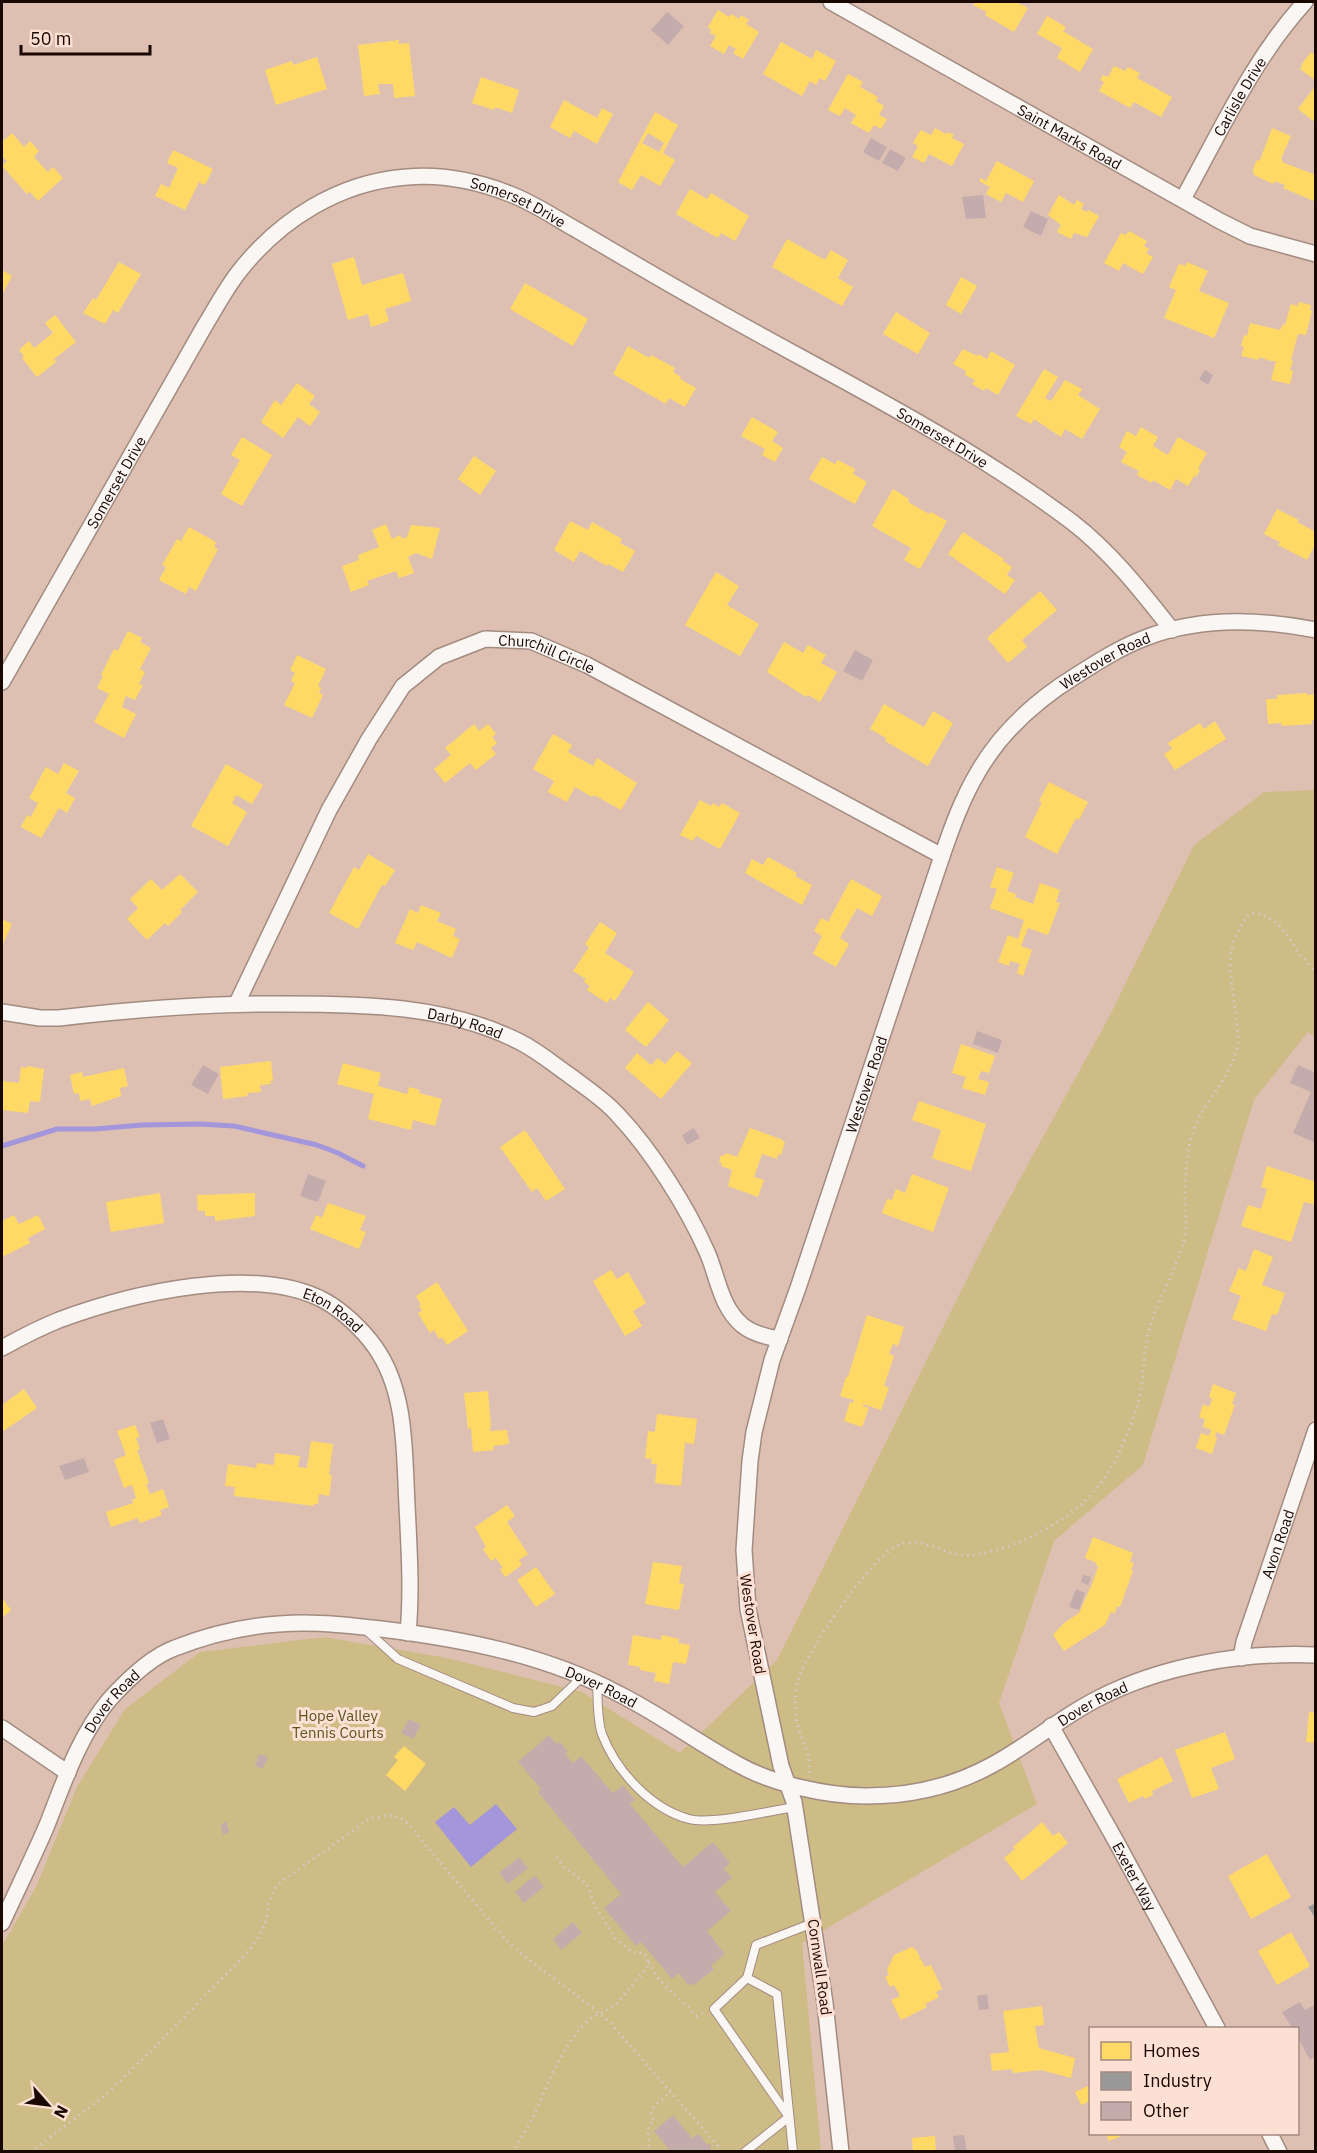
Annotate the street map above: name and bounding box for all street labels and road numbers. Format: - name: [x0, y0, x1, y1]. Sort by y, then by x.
- street label: Carlisle Drive: [1209, 53, 1270, 140]
- street label: Saint Marks Road: [1014, 100, 1125, 173]
- street label: Somerset Drive: [468, 172, 570, 231]
- street label: Somerset Drive: [893, 403, 992, 472]
- street label: Somerset Drive: [82, 433, 150, 532]
- street label: Westover Road: [1056, 627, 1153, 693]
- street label: Churchill Circle: [498, 630, 599, 677]
- street label: Darby Road: [426, 1003, 506, 1042]
- street label: Westover Road: [841, 1033, 891, 1135]
- street label: Eton Road: [300, 1283, 367, 1336]
- street label: Avon Road: [1257, 1507, 1298, 1581]
- street label: Westover Road: [736, 1573, 770, 1675]
- street label: Dover Road: [563, 1661, 641, 1711]
- street label: Dover Road: [79, 1665, 143, 1736]
- street label: Dover Road: [1054, 1677, 1131, 1730]
- street label: Exeter Way: [1109, 1838, 1161, 1914]
- street label: Cornwall Road: [804, 1918, 836, 2016]

